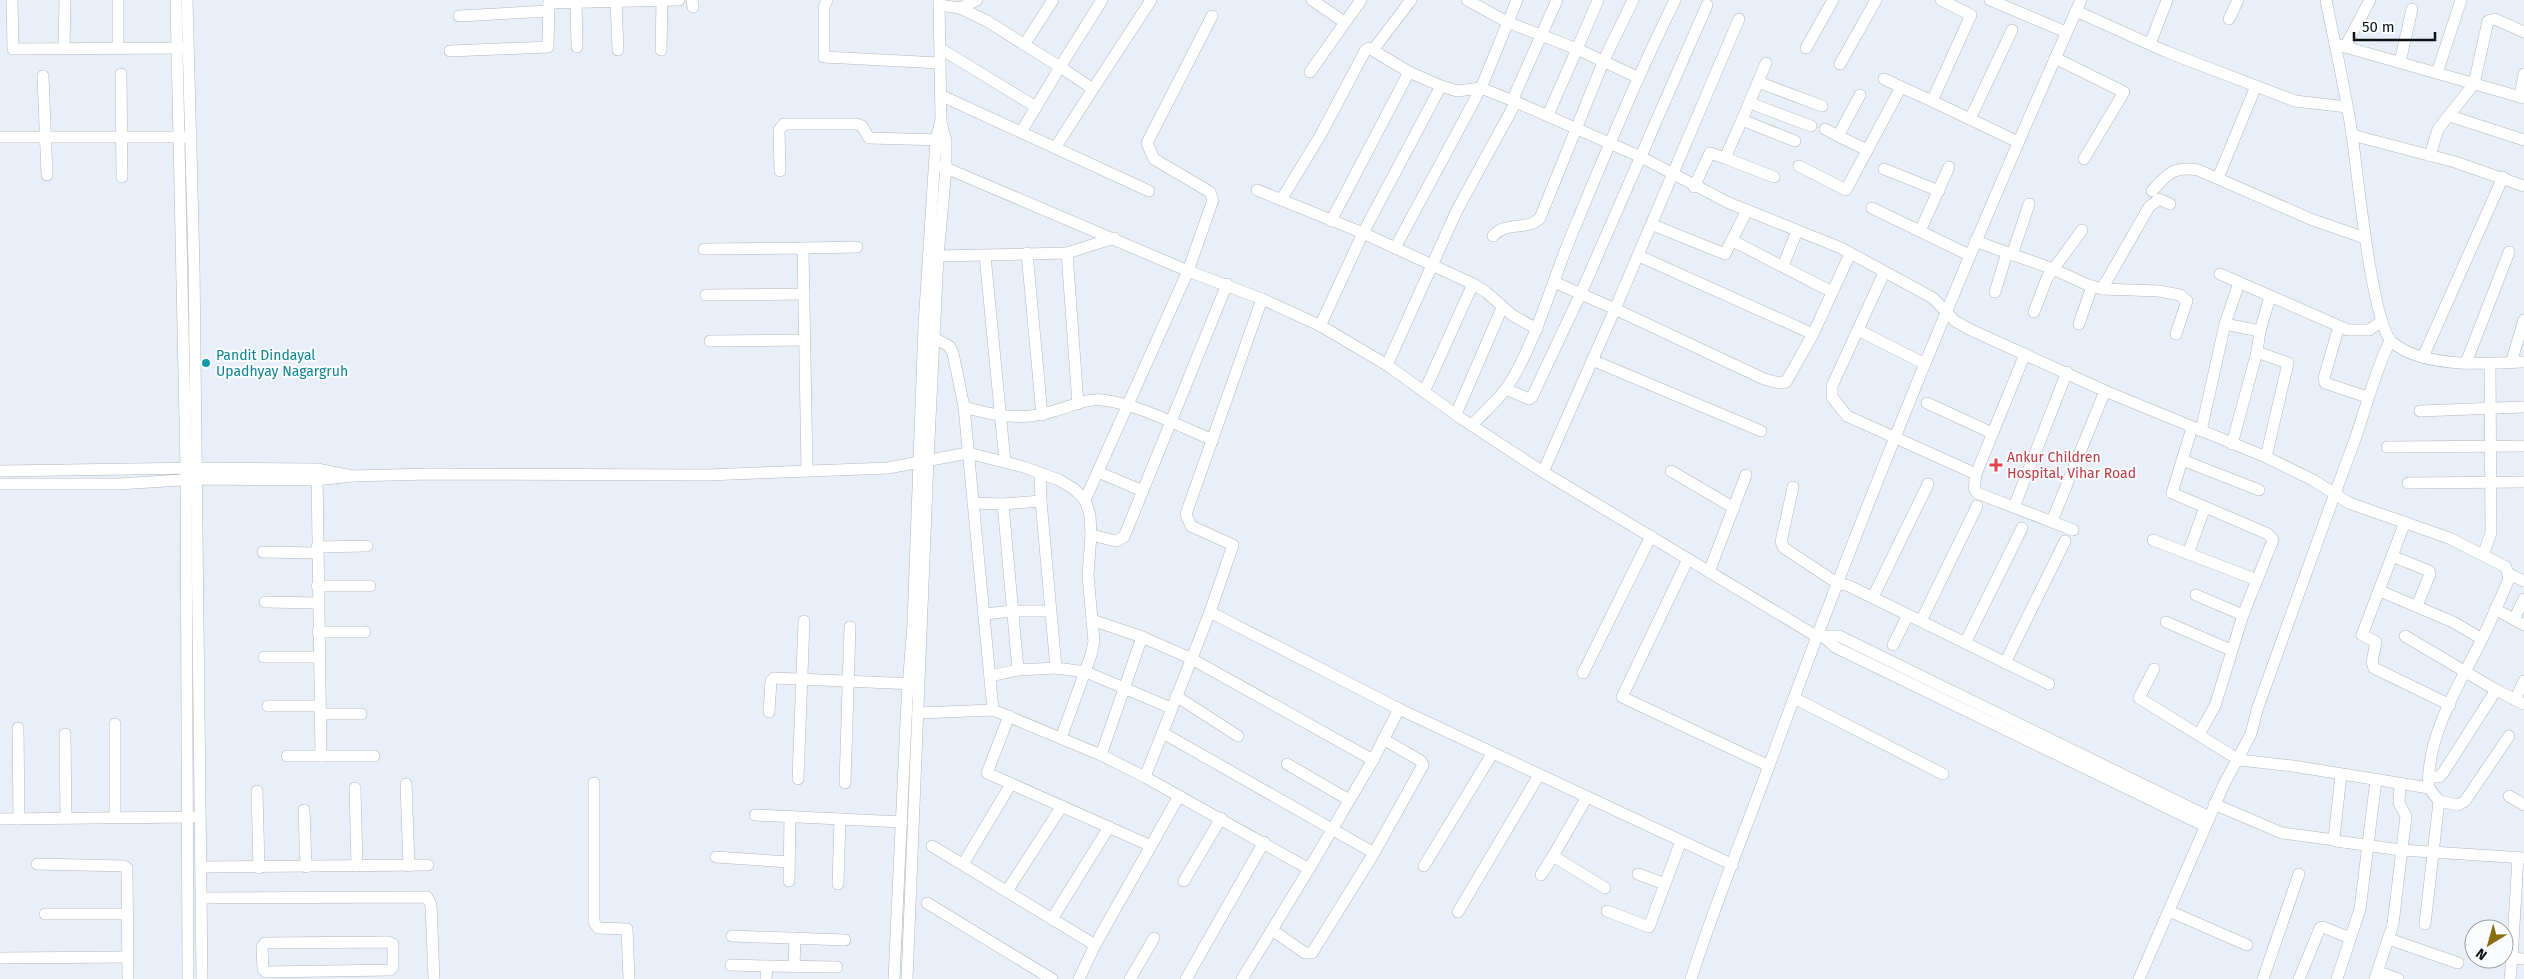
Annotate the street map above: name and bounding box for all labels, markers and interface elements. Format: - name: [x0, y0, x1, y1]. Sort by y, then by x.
- scale bar: [2354, 10, 2435, 42]
- text: 50 m: [2362, 18, 2395, 36]
- place label: Pandit Dindayal Upadhyay Nagargruh: [216, 347, 348, 380]
- marker: Pandit Dindayal Upadhyay Nagargruh: [200, 357, 212, 369]
- place label: Ankur Children Hospital, Vihar Road: [2007, 449, 2136, 482]
- marker: Ankur Children Hospital, Vihar Road: [1989, 458, 2003, 472]
- north arrow: [2464, 919, 2514, 969]
- text: N: [2473, 944, 2490, 964]

